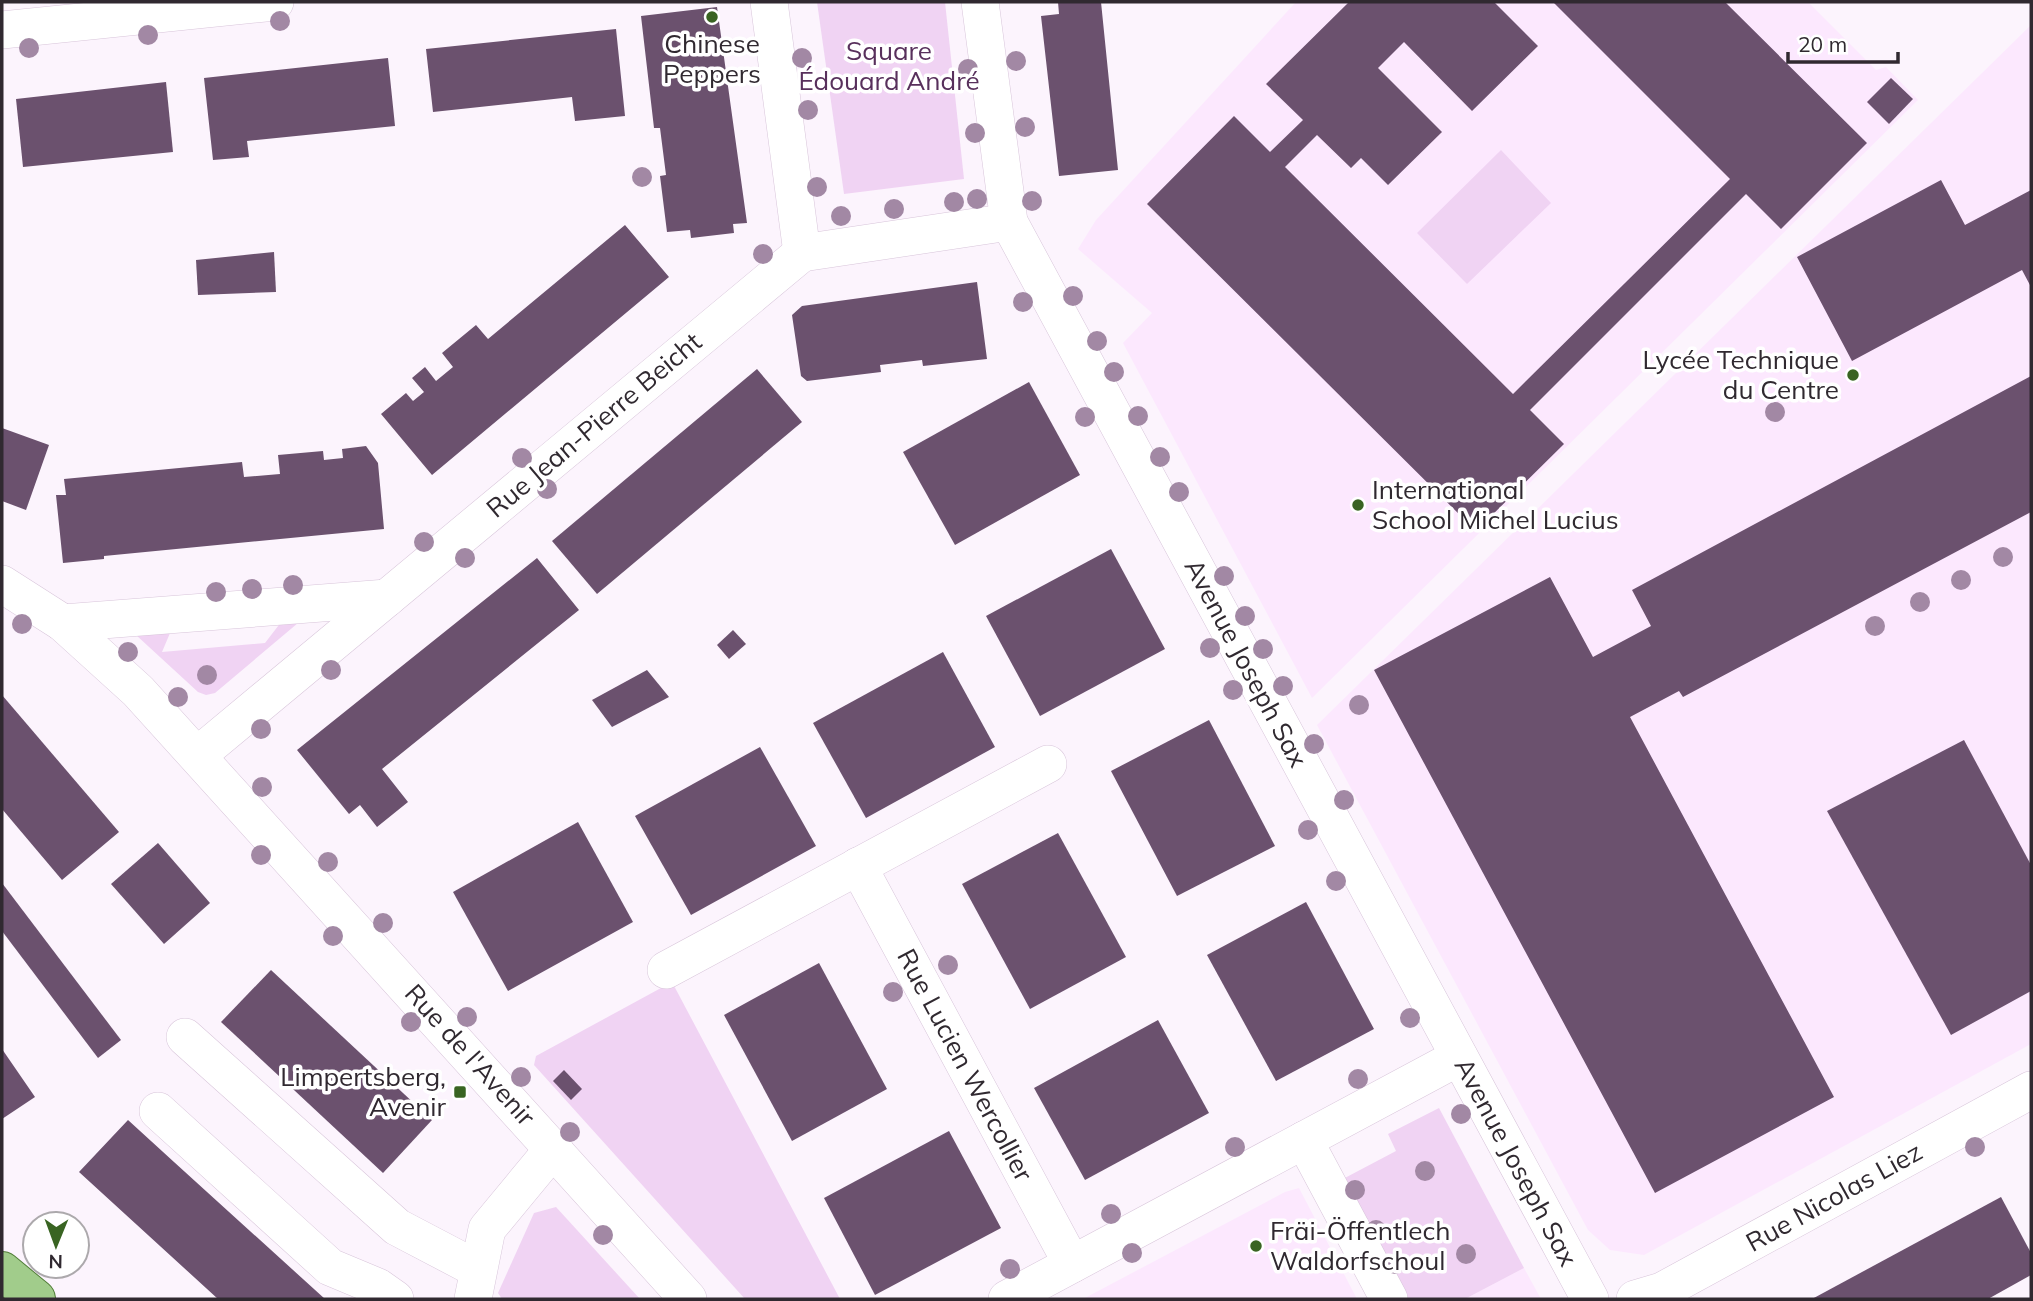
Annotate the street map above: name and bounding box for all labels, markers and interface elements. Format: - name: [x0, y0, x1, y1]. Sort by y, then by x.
- marker: Chinese Peppers: [704, 9, 720, 25]
- scale bar: [1788, 21, 1898, 65]
- place label: Chinese Peppers: [663, 27, 761, 90]
- text: 20 m: [1798, 31, 1847, 57]
- park label: Square Édouard André: [798, 34, 980, 97]
- street label: Rue Jean-Pierre Beicht: [479, 325, 708, 524]
- place label: Lycée Technique du Centre: [1642, 343, 1839, 406]
- marker: Lycée Technique du Centre: [1845, 367, 1861, 383]
- place label: International School Michel Lucius: [1372, 473, 1619, 536]
- marker: International School Michel Lucius: [1350, 497, 1366, 513]
- street label: Avenue Joseph Sax: [1178, 553, 1315, 773]
- street label: Rue Lucien Wercollier: [890, 943, 1041, 1187]
- street label: Rue de l'Avenir: [398, 977, 543, 1133]
- street label: Avenue Joseph Sax: [1448, 1052, 1585, 1272]
- place label: Limpertsberg, Avenir: [280, 1060, 447, 1123]
- marker: Limpertsberg, Avenir: [452, 1084, 468, 1100]
- street label: Rue Nicolas Liez: [1740, 1135, 1928, 1259]
- north arrow: [21, 1210, 91, 1280]
- place label: Fräi-Öffentlech Waldorfschoul: [1270, 1214, 1451, 1277]
- marker: Fräi-Öffentlech Waldorfschoul: [1248, 1238, 1264, 1254]
- text: N: [48, 1250, 63, 1274]

